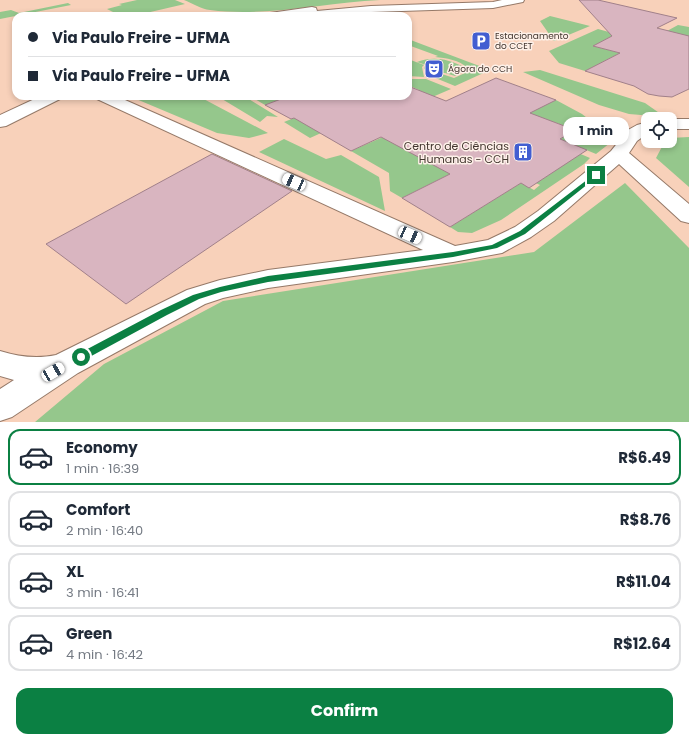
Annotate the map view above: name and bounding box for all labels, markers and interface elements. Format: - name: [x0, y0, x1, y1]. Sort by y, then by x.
- text: Via Paulo Freire - UFMA: [52, 27, 230, 48]
- parking icon: Estacionamento do CCET: [470, 30, 492, 52]
- place label: Estacionamento do CCET: [495, 30, 569, 52]
- theatre icon: Ágora do CCH: [423, 58, 445, 80]
- place label: Ágora do CCH: [448, 63, 512, 75]
- text: Via Paulo Freire - UFMA: [52, 65, 230, 86]
- map controls: [641, 112, 677, 148]
- button: locate: [641, 112, 677, 148]
- callout: 1 min: [563, 117, 629, 145]
- text: 1 min: [579, 121, 613, 140]
- place label: Centro de Ciências Humanas - CCH: [404, 138, 509, 167]
- building icon: Centro de Ciências Humanas - CCH: [512, 141, 534, 163]
- route end: [587, 166, 605, 184]
- car: [281, 172, 307, 192]
- car: [397, 225, 423, 245]
- route start: [72, 348, 90, 366]
- car: [40, 361, 66, 383]
- text: Economy: [66, 437, 138, 458]
- icon: car: [18, 439, 54, 475]
- text: R$6.49: [618, 447, 671, 468]
- text: 1 min · 16:39: [66, 459, 139, 478]
- text: Comfort: [66, 499, 130, 520]
- icon: car: [18, 501, 54, 537]
- text: R$8.76: [620, 509, 671, 530]
- text: 2 min · 16:40: [66, 521, 143, 540]
- text: XL: [66, 561, 84, 582]
- icon: car: [18, 563, 54, 599]
- text: R$11.04: [616, 571, 671, 592]
- text: 3 min · 16:41: [66, 583, 139, 602]
- text: Green: [66, 623, 112, 644]
- icon: car: [18, 625, 54, 661]
- text: R$12.64: [613, 633, 671, 654]
- text: 4 min · 16:42: [66, 645, 143, 664]
- button: Confirm: [16, 688, 673, 734]

